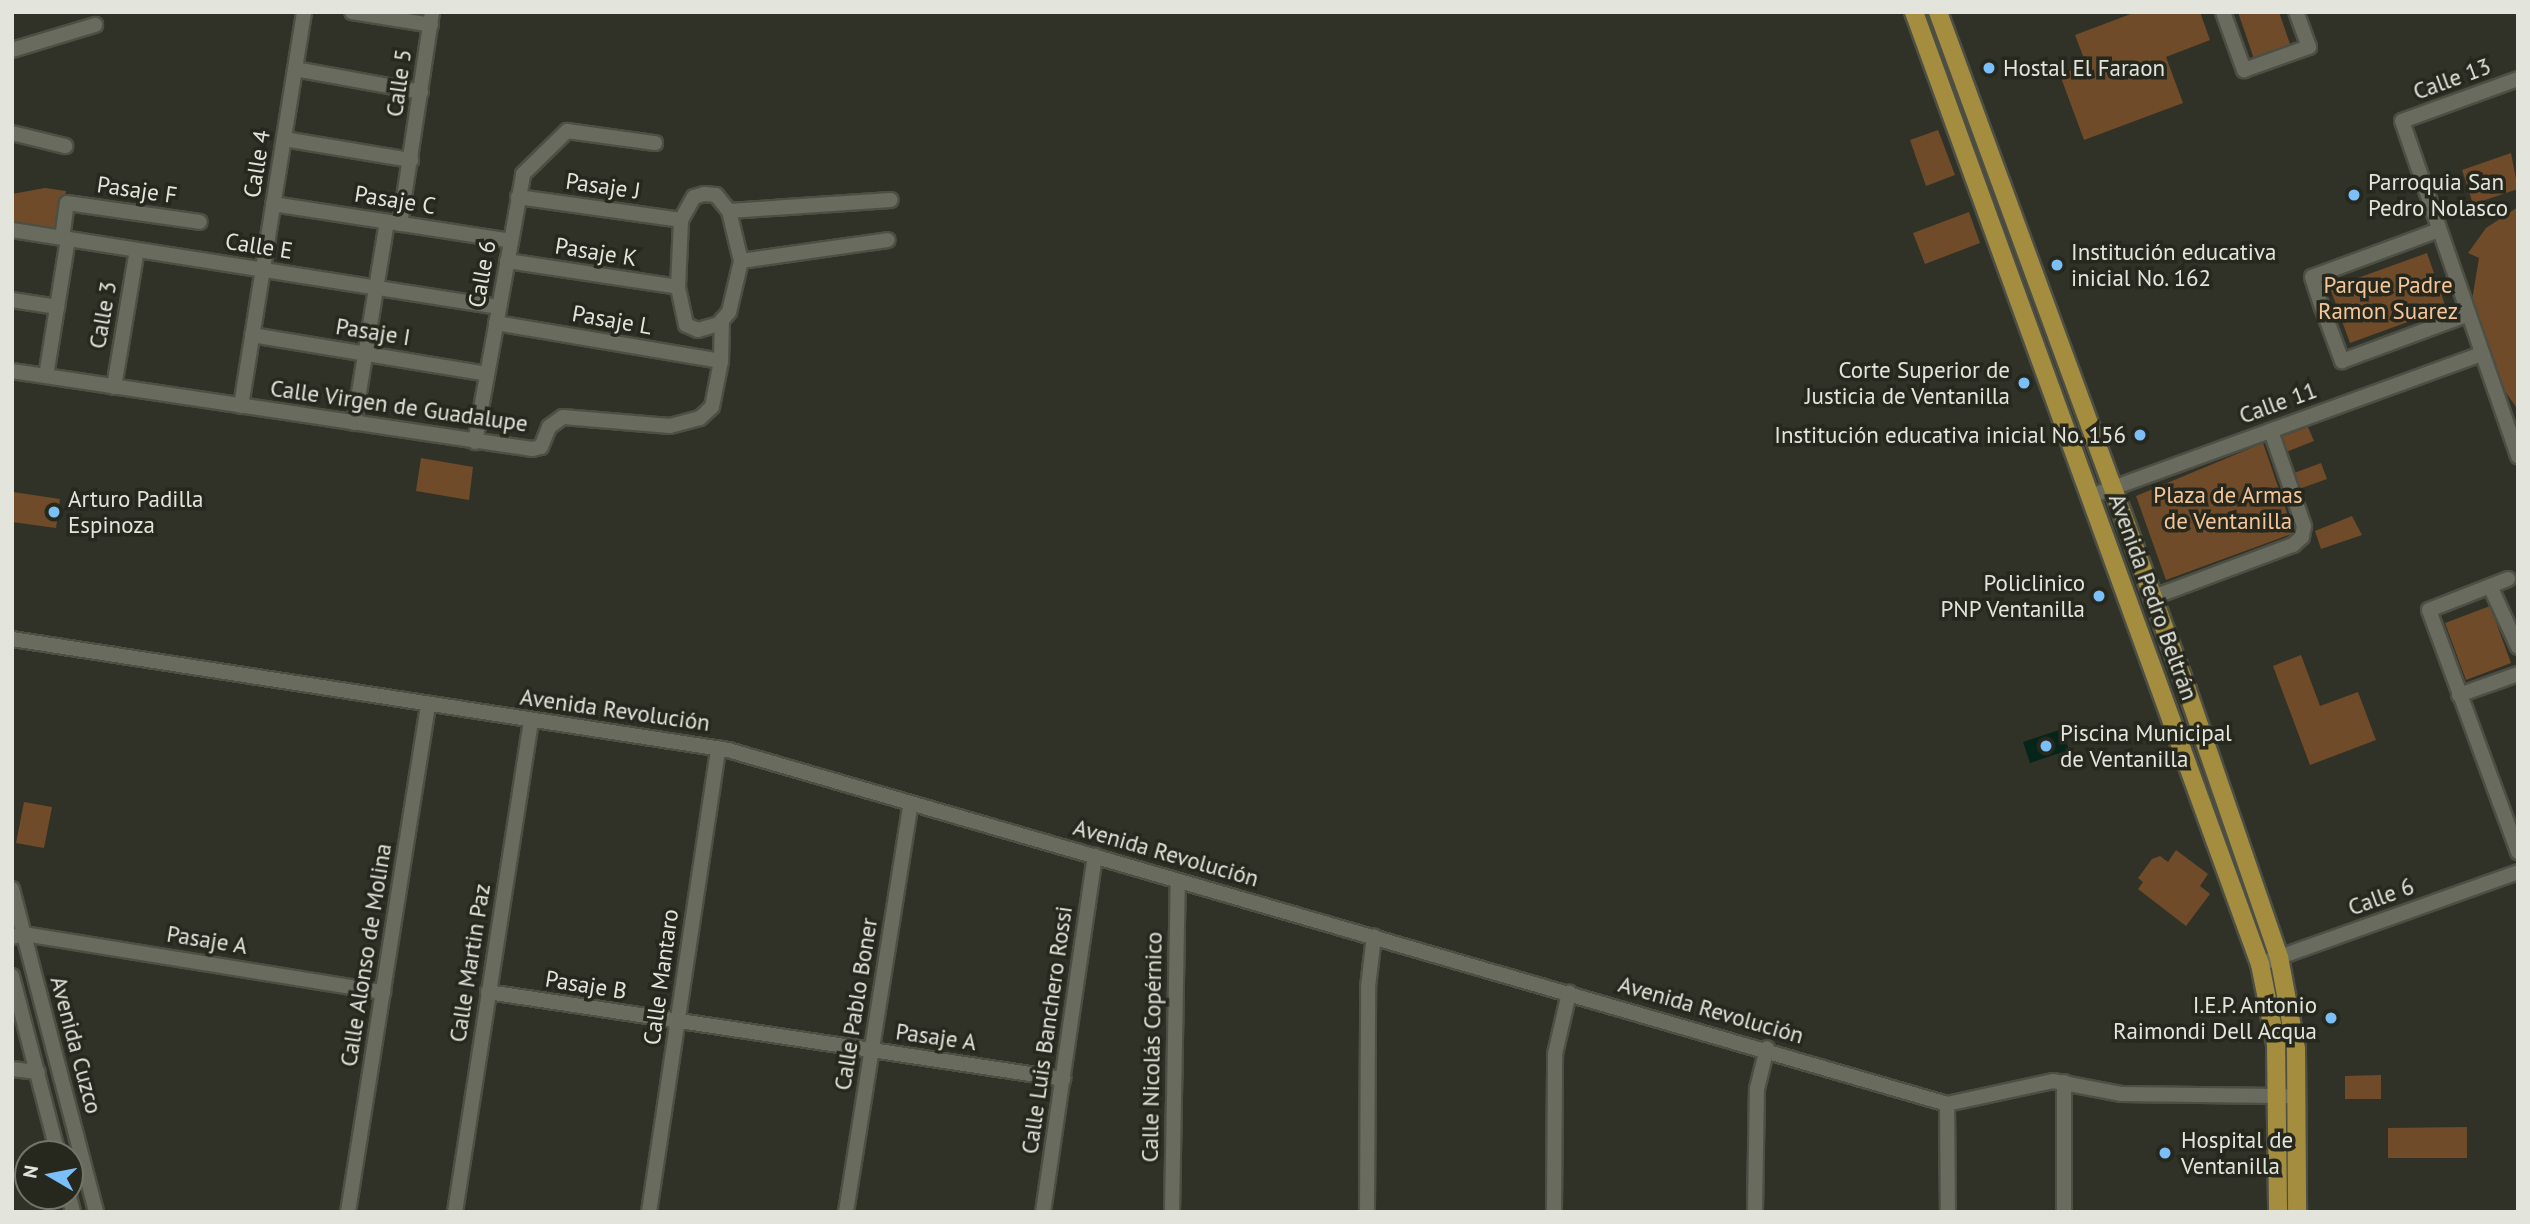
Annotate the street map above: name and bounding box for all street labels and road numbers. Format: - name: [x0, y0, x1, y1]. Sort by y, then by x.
- street label: Calle 5: [381, 47, 417, 119]
- street label: Calle 13: [2409, 52, 2495, 106]
- street label: Calle 4: [238, 128, 276, 200]
- street label: Pasaje J: [564, 167, 642, 205]
- street label: Pasaje F: [95, 171, 179, 209]
- street label: Pasaje C: [353, 180, 437, 220]
- street label: Calle E: [223, 227, 295, 265]
- street label: Pasaje K: [553, 232, 639, 272]
- street label: Calle 6: [463, 238, 501, 310]
- street label: Calle 3: [84, 279, 122, 351]
- street label: Pasaje L: [570, 299, 654, 341]
- street label: Pasaje I: [334, 312, 412, 352]
- street label: Calle Virgen de Guadalupe: [268, 374, 530, 438]
- street label: Calle 11: [2235, 376, 2321, 430]
- street label: Avenida Pedro Beltrán: [2103, 490, 2203, 704]
- street label: Avenida Revolución: [518, 683, 712, 737]
- street label: Avenida Revolución: [1070, 813, 1262, 893]
- street label: Calle Alonso de Molina: [335, 841, 397, 1069]
- street label: Calle 6: [2344, 872, 2418, 922]
- street label: Calle Martin Paz: [444, 882, 496, 1044]
- street label: Calle Luis Banchero Rossi: [1016, 904, 1078, 1156]
- street label: Calle Mantaro: [638, 907, 684, 1047]
- street label: Calle Pablo Boner: [829, 916, 883, 1092]
- street label: Pasaje A: [164, 920, 250, 960]
- street label: Calle Nicolás Copérnico: [1136, 931, 1168, 1163]
- street label: Pasaje B: [543, 965, 629, 1005]
- street label: Avenida Revolución: [1615, 970, 1807, 1050]
- street label: Avenida Cuzco: [44, 973, 108, 1117]
- street label: Pasaje A: [893, 1018, 979, 1056]

